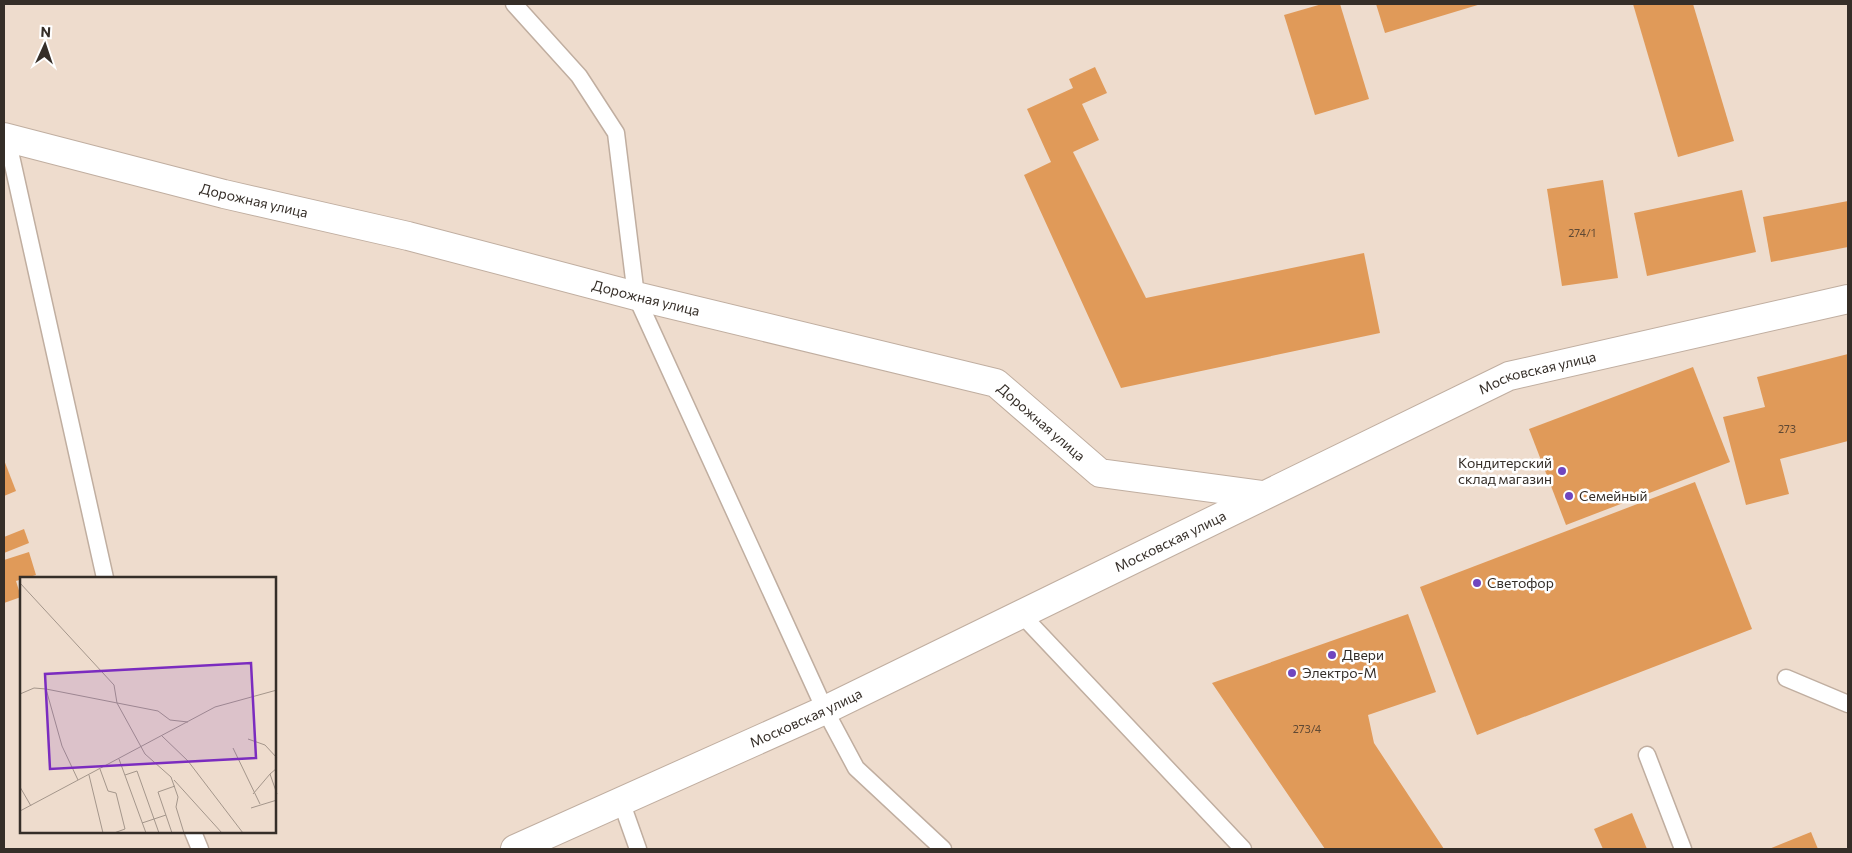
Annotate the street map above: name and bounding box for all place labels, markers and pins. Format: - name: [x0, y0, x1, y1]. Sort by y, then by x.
- place label: Кондитерский склад магазин: [1458, 454, 1552, 487]
- marker: Кондитерский склад магазин: [1556, 465, 1568, 477]
- place label: Семейный: [1579, 487, 1647, 504]
- marker: Семейный: [1563, 490, 1575, 502]
- place label: Светофор: [1487, 574, 1554, 591]
- marker: Светофор: [1471, 577, 1483, 589]
- place label: Двери: [1342, 646, 1384, 663]
- marker: Двери: [1326, 649, 1338, 661]
- place label: Электро-М: [1302, 664, 1377, 681]
- marker: Электро-М: [1286, 667, 1298, 679]

